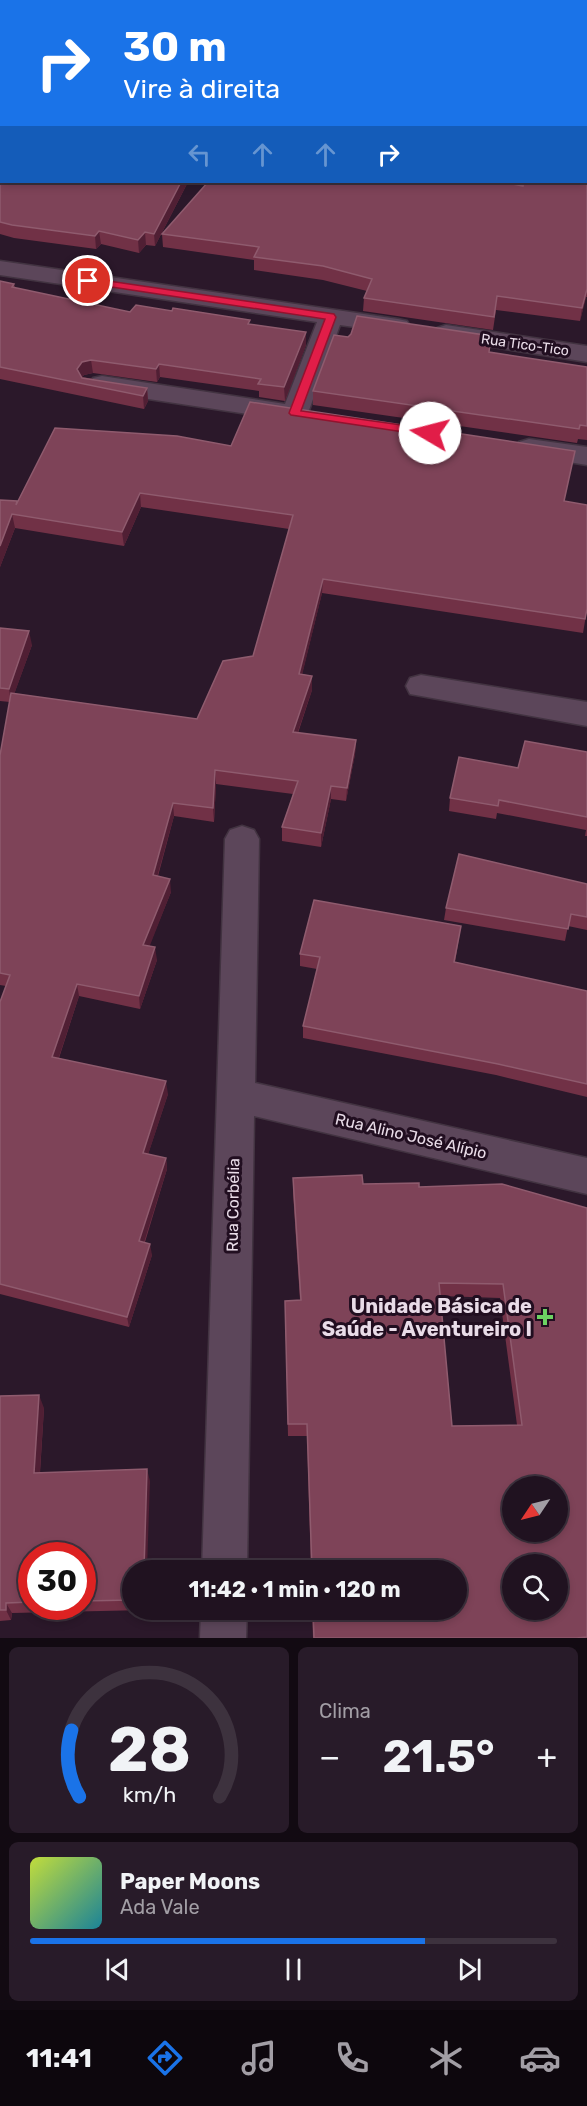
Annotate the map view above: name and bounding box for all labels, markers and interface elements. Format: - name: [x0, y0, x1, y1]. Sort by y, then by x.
- text: 30 m: [123, 22, 227, 72]
- icon: right: [24, 24, 102, 102]
- text: Vire à direita: [123, 73, 280, 105]
- icon: left: [183, 138, 216, 171]
- icon: ahead: [246, 138, 279, 171]
- icon: ahead: [309, 138, 342, 171]
- icon: right: [372, 138, 405, 171]
- pin: [62, 255, 113, 306]
- icon: arrive: [71, 264, 104, 297]
- street label: Rua Tico-Tico: [480, 330, 570, 360]
- position arrow: [398, 401, 462, 465]
- street label: Rua Alino José Alípio: [333, 1109, 489, 1163]
- street label: Rua Corbélia: [223, 1158, 243, 1252]
- place label: Unidade Básica de Saúde - Aventureiro I: [322, 1294, 532, 1341]
- marker: Unidade Básica de Saúde - Aventureiro I: [536, 1308, 554, 1326]
- north arrow: [502, 1476, 568, 1542]
- map controls: [502, 1476, 568, 1620]
- speed limit sign: 30: [18, 1542, 96, 1620]
- button: search: [502, 1554, 568, 1620]
- text: 11:42 · 1 min · 120 m: [188, 1576, 401, 1603]
- text: Clima: [319, 1699, 371, 1723]
- text: 28: [108, 1713, 190, 1787]
- text: 21.5°: [382, 1730, 494, 1783]
- text: −: [319, 1737, 340, 1776]
- text: +: [536, 1737, 557, 1776]
- text: km/h: [122, 1782, 176, 1807]
- text: Paper Moons: [120, 1868, 260, 1895]
- text: Ada Vale: [120, 1895, 200, 1919]
- icon: previous: [101, 1953, 134, 1986]
- icon: pause: [277, 1953, 310, 1986]
- icon: next: [453, 1953, 486, 1986]
- icon: directions: [144, 2037, 186, 2079]
- icon: music: [238, 2037, 280, 2079]
- icon: phone: [331, 2037, 373, 2079]
- icon: climate: [425, 2037, 467, 2079]
- icon: car: [519, 2037, 561, 2079]
- text: 11:41: [26, 2042, 92, 2074]

